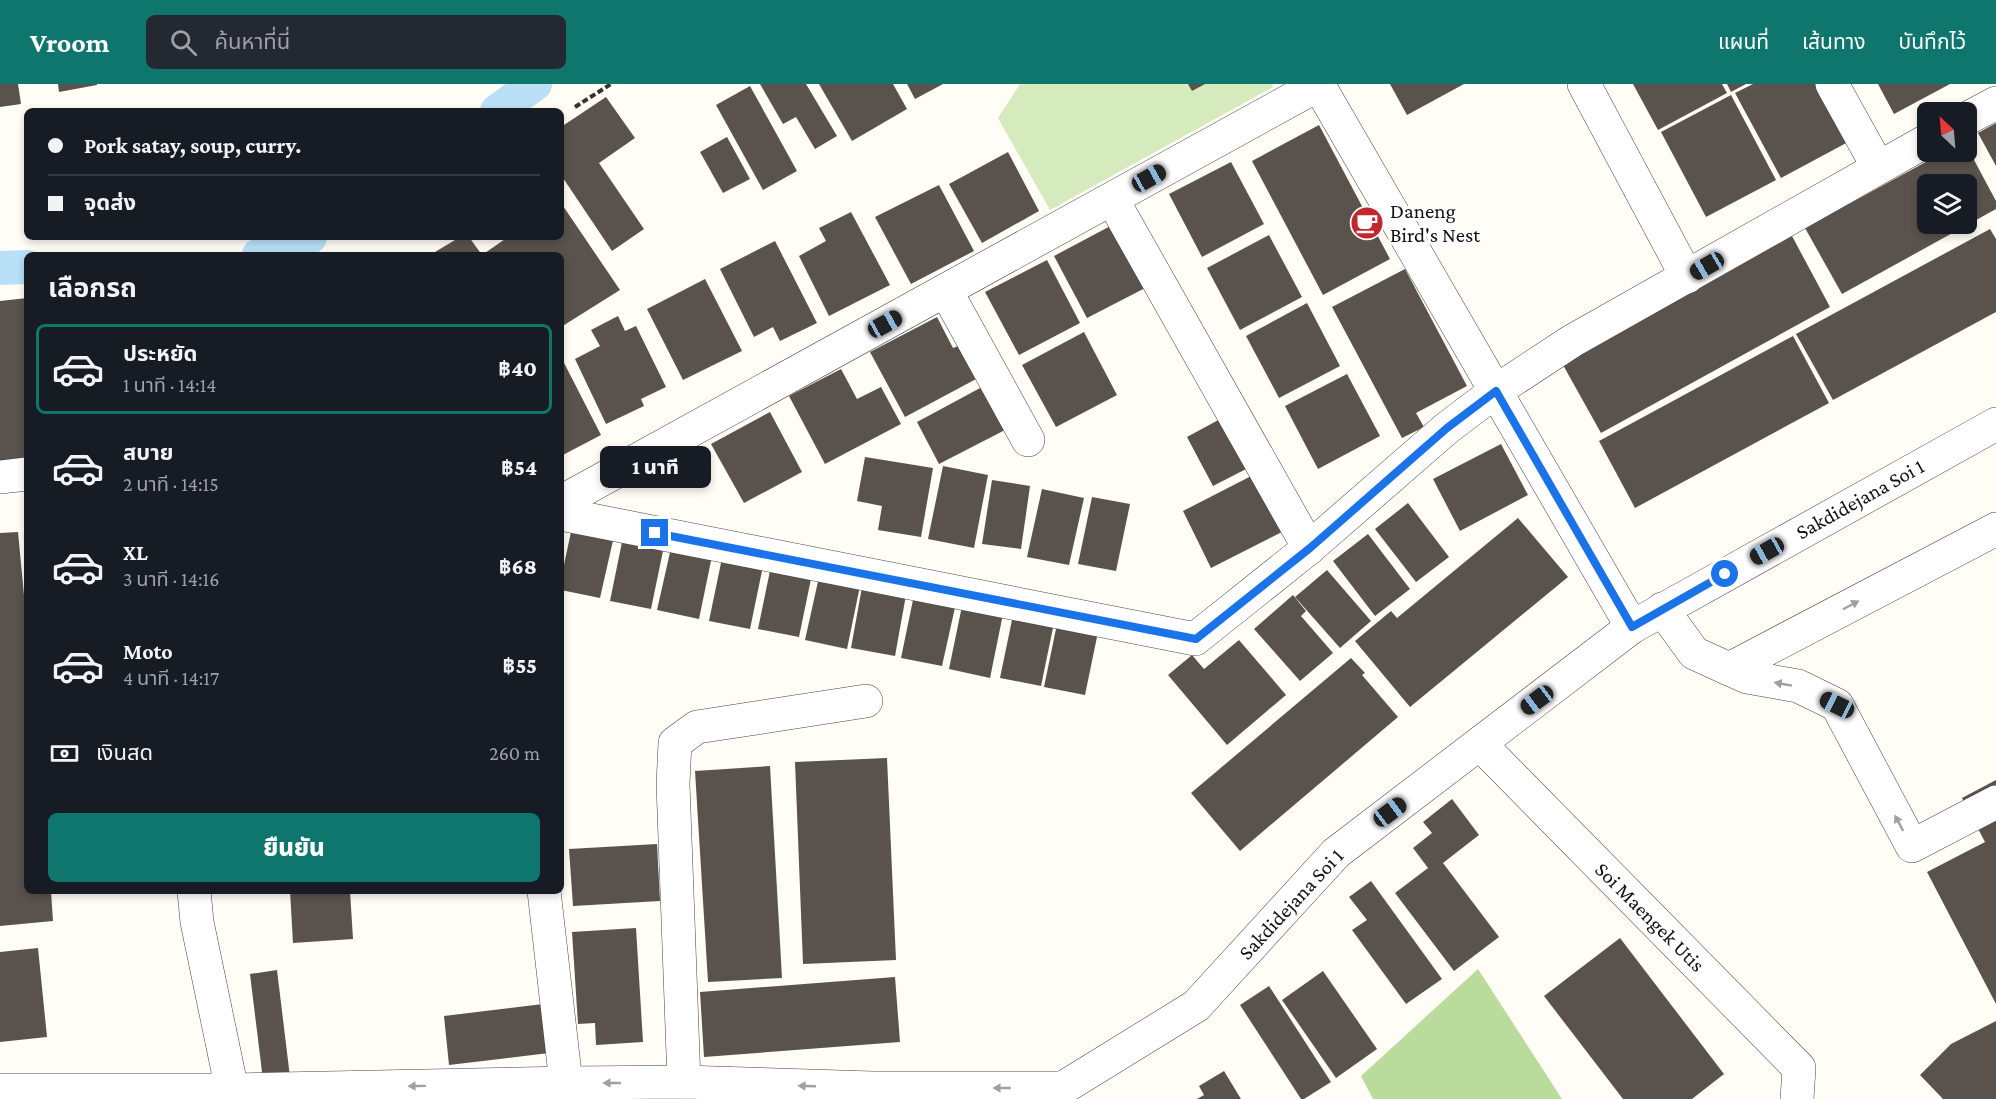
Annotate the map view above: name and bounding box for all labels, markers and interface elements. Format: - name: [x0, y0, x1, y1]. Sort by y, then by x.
- search box: [146, 15, 566, 69]
- icon: search: [167, 26, 200, 59]
- text: Vroom: [30, 27, 110, 58]
- text: ค้นหาที่นี่: [215, 29, 290, 54]
- text: แผนที่: [1718, 30, 1769, 54]
- text: เส้นทาง: [1802, 30, 1866, 54]
- text: บันทึกไว้: [1899, 30, 1966, 54]
- north arrow: [1917, 102, 1977, 162]
- map controls: [1917, 102, 1977, 234]
- text: Pork satay, soup, curry.: [84, 133, 301, 158]
- car: [1129, 161, 1169, 195]
- button: layers: [1917, 174, 1977, 234]
- text: จุดส่ง: [84, 190, 136, 215]
- place label: Daneng Bird's Nest: [1390, 199, 1481, 247]
- cafe icon: Daneng Bird's Nest: [1349, 205, 1385, 241]
- car: [1687, 249, 1727, 283]
- text: เลือกรถ: [48, 273, 137, 303]
- car: [865, 307, 905, 341]
- text: ประหยัด: [123, 341, 198, 366]
- icon: car: [51, 342, 105, 396]
- text: ฿40: [498, 356, 537, 381]
- text: 1 นาที · 14:14: [123, 374, 217, 396]
- text: สบาย: [123, 440, 173, 465]
- icon: car: [51, 441, 105, 495]
- callout: 1 นาที: [600, 446, 710, 488]
- street label: Sakdidejana Soi 1: [1792, 454, 1928, 544]
- text: ฿54: [501, 455, 537, 480]
- text: 1 นาที: [632, 456, 679, 478]
- text: 2 นาที · 14:15: [123, 473, 219, 495]
- route end: [641, 519, 668, 546]
- car: [1747, 534, 1787, 568]
- icon: car: [51, 540, 105, 594]
- text: XL: [123, 540, 148, 565]
- text: ฿68: [499, 554, 537, 579]
- route start: [1711, 560, 1738, 587]
- text: 3 นาที · 14:16: [123, 568, 219, 590]
- one-way arrow: [1843, 600, 1860, 610]
- icon: car: [51, 639, 105, 693]
- text: Moto: [123, 639, 173, 664]
- text: ฿55: [503, 653, 537, 678]
- text: 4 นาที · 14:17: [123, 667, 219, 689]
- one-way arrow: [1774, 679, 1793, 688]
- car: [1517, 682, 1557, 718]
- car: [1817, 689, 1857, 721]
- icon: cash: [48, 737, 81, 770]
- text: เงินสด: [96, 740, 153, 765]
- text: 260 m: [489, 742, 540, 764]
- car: [1370, 794, 1410, 830]
- button: ยืนยัน: [48, 813, 540, 882]
- one-way arrow: [1895, 814, 1905, 832]
- street label: Sakdidejana Soi 1: [1234, 844, 1348, 964]
- street label: Soi Maengek Utis: [1590, 857, 1710, 977]
- one-way arrow: [603, 1078, 622, 1088]
- one-way arrow: [408, 1081, 427, 1091]
- one-way arrow: [797, 1082, 816, 1091]
- one-way arrow: [992, 1083, 1011, 1093]

